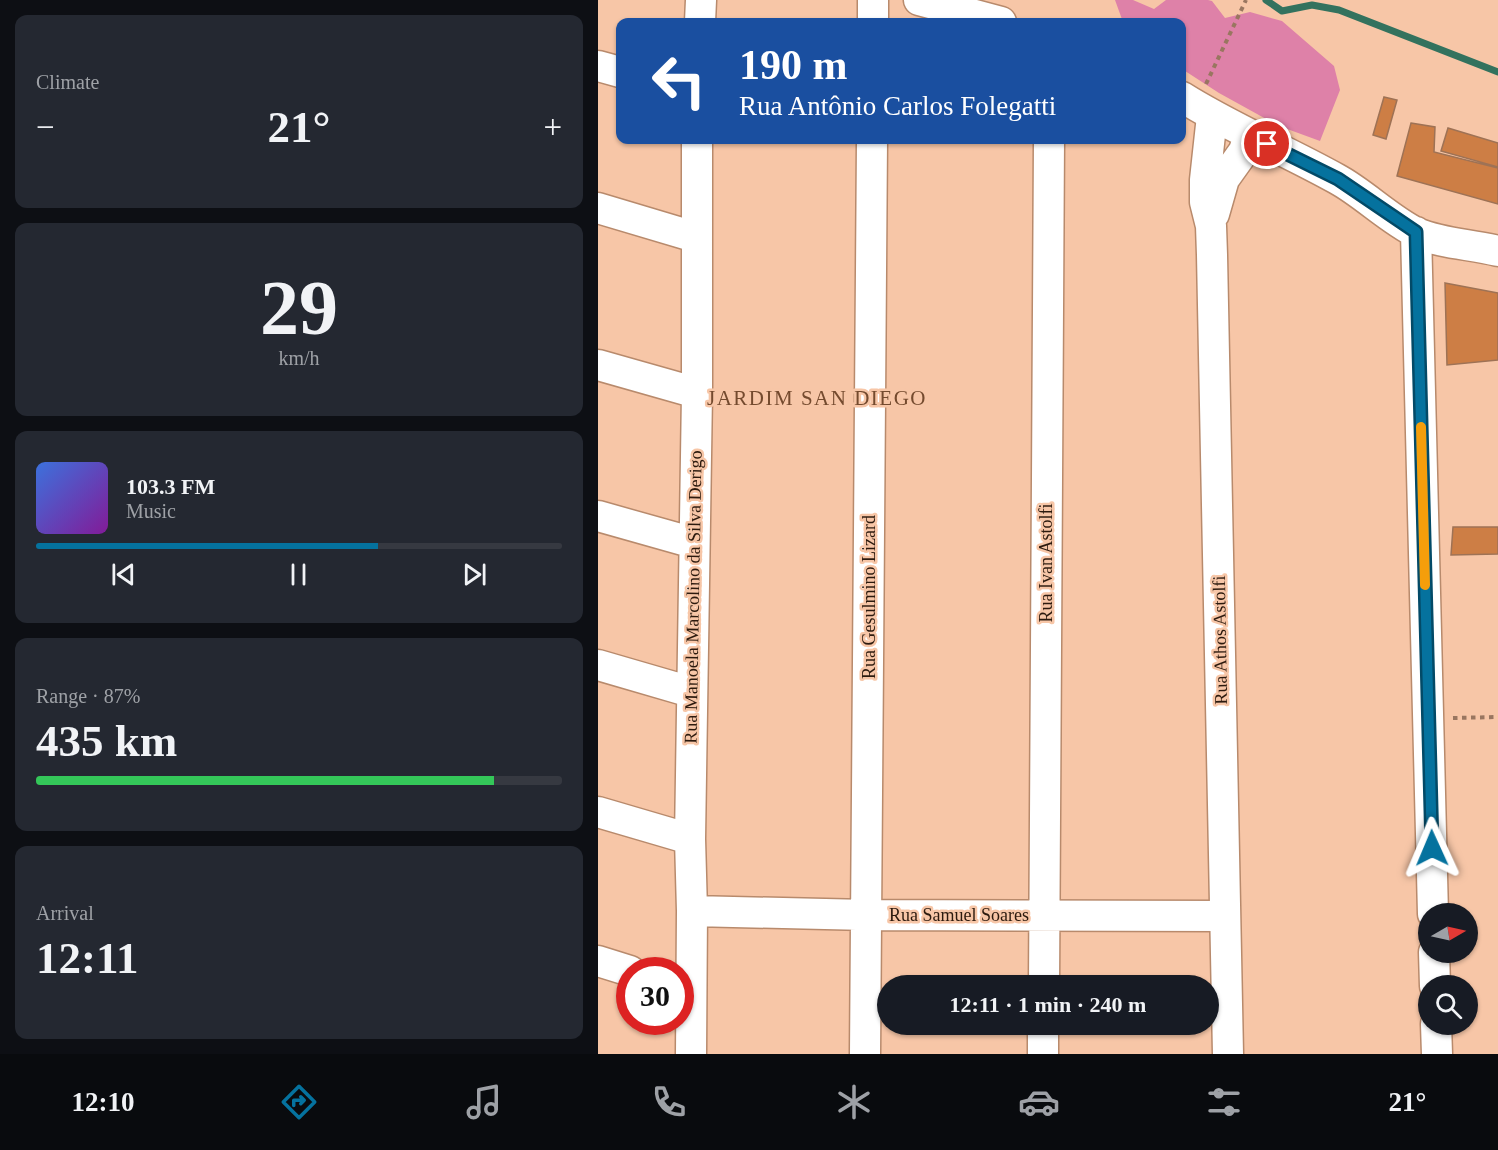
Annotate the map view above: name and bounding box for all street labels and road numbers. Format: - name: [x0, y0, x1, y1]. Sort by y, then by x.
- street label: Rua Manoela Marcolino da Silva Derigo: [680, 450, 706, 744]
- street label: Rua Ivan Astolfi: [1036, 504, 1056, 623]
- street label: Rua Gesulmino Lizard: [859, 515, 879, 679]
- street label: Rua Athos Astolfi: [1209, 575, 1231, 705]
- street label: Rua Samuel Soares: [889, 905, 1029, 925]

